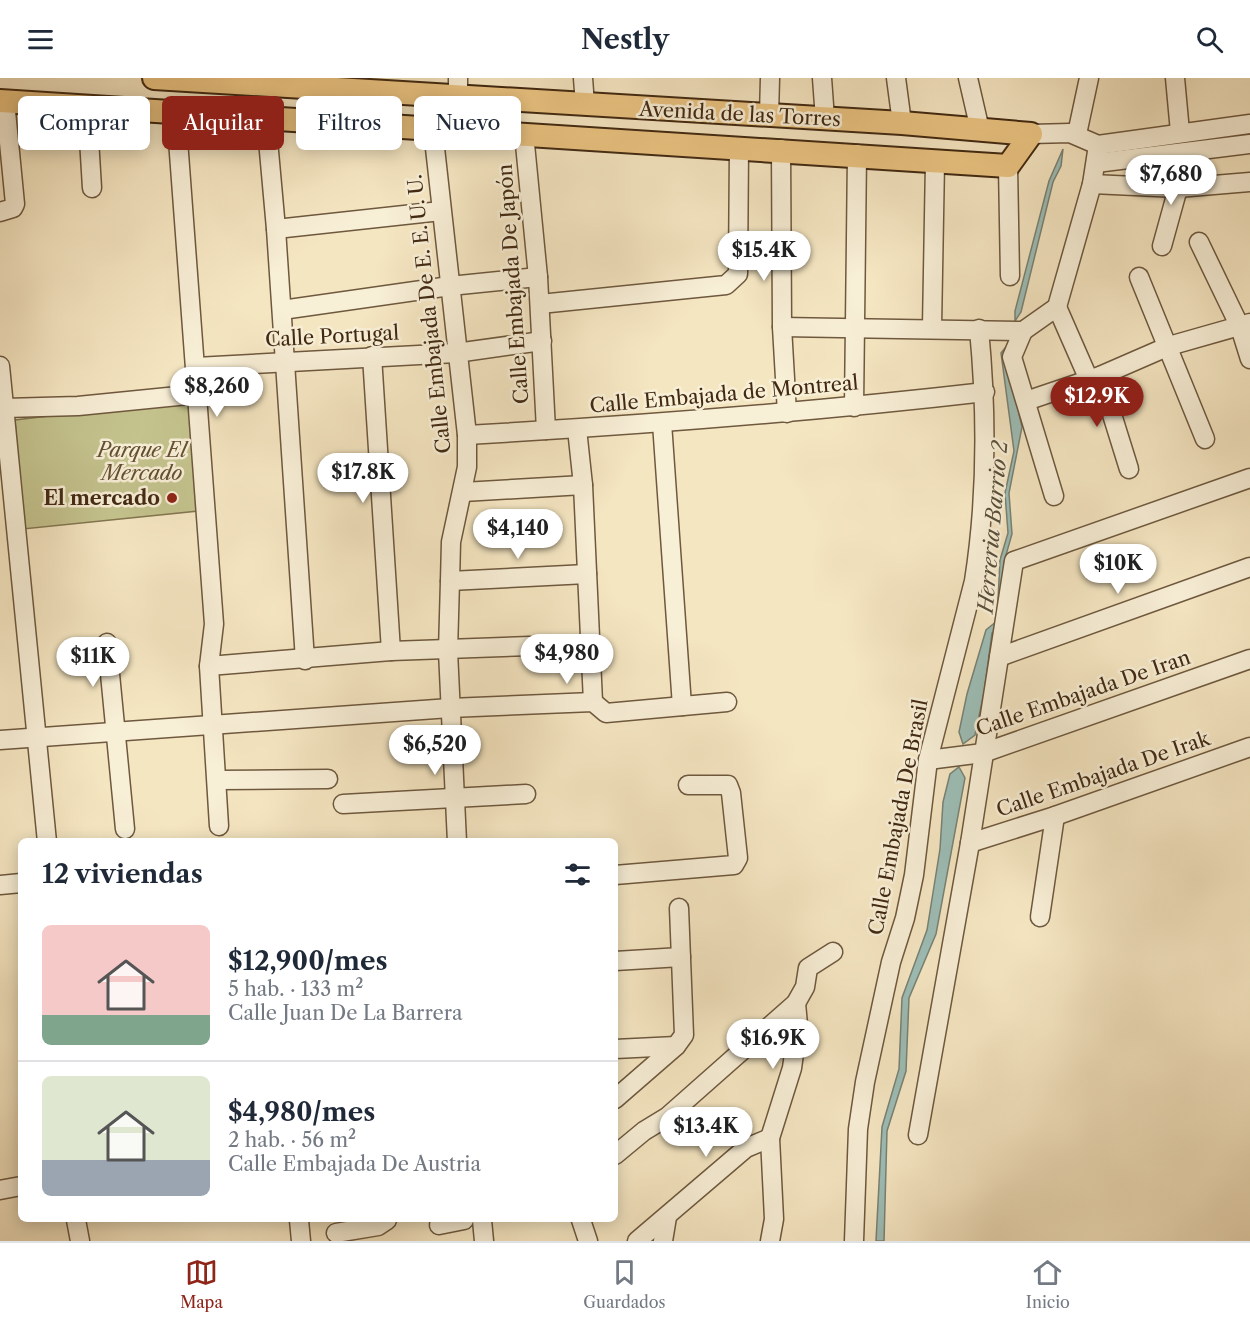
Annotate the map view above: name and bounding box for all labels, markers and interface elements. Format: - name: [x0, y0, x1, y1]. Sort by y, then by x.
- icon: menu: [24, 23, 57, 56]
- text: Nestly: [581, 23, 669, 56]
- icon: search: [1193, 23, 1226, 56]
- chip: Comprar: [18, 96, 150, 150]
- chip: Alquilar: [162, 96, 284, 150]
- chip: Filtros: [296, 96, 402, 150]
- chip: Nuevo: [414, 96, 521, 150]
- street label: Avenida de las Torres: [638, 97, 841, 131]
- pin: $7,680: [1122, 155, 1220, 206]
- text: $7,680: [1139, 162, 1203, 186]
- street label: Calle Embajada De Japón: [493, 163, 533, 405]
- street label: Calle Embajada De E. E. U. U.: [402, 173, 456, 455]
- pin: $15.4K: [715, 231, 813, 282]
- text: $15.4K: [732, 238, 796, 262]
- street label: Calle Portugal: [264, 321, 400, 351]
- pin: $8,260: [168, 367, 266, 418]
- street label: Calle Embajada de Montreal: [589, 370, 859, 418]
- text: $8,260: [184, 374, 250, 398]
- pin: $12.9K: [1048, 377, 1146, 428]
- text: $12.9K: [1065, 384, 1129, 408]
- park label: Parque El Mercado: [95, 438, 189, 485]
- water label: Herreria Barrio 2: [972, 439, 1013, 616]
- pin: $17.8K: [314, 453, 412, 504]
- text: $17.8K: [331, 460, 395, 484]
- place label: El mercado: [43, 486, 160, 510]
- marker: El mercado: [165, 491, 179, 505]
- pin: $4,140: [469, 509, 567, 560]
- text: $4,140: [487, 516, 549, 540]
- pin: $10K: [1082, 544, 1154, 595]
- text: $10K: [1094, 551, 1142, 575]
- pin: $4,980: [518, 634, 616, 685]
- pin: $11K: [57, 637, 129, 688]
- text: $4,980: [534, 641, 600, 665]
- text: $11K: [70, 644, 116, 668]
- street label: Calle Embajada De Iran: [973, 645, 1194, 741]
- street label: Calle Embajada De Brasil: [863, 697, 933, 937]
- pin: $6,520: [386, 725, 484, 776]
- street label: Calle Embajada De Irak: [993, 726, 1214, 822]
- text: $6,520: [403, 732, 467, 756]
- text: 12 viviendas: [42, 858, 203, 890]
- icon: filters: [561, 858, 594, 891]
- text: $12,900/mes: [228, 945, 388, 977]
- icon: home: [90, 949, 162, 1021]
- text: 5 hab. · 133 m²: [228, 977, 363, 1001]
- text: Calle Juan De La Barrera: [228, 1001, 463, 1025]
- pin: $16.9K: [724, 1019, 822, 1070]
- text: $16.9K: [740, 1026, 806, 1050]
- text: $4,980/mes: [228, 1096, 375, 1128]
- icon: home: [90, 1100, 162, 1172]
- pin: $13.4K: [657, 1107, 755, 1158]
- text: $13.4K: [674, 1114, 738, 1138]
- text: 2 hab. · 56 m²: [228, 1128, 356, 1152]
- text: Calle Embajada De Austria: [228, 1152, 481, 1176]
- tab: Mapa: [180, 1256, 223, 1312]
- tab: Guardados: [583, 1256, 666, 1312]
- tab: Inicio: [1026, 1256, 1070, 1312]

